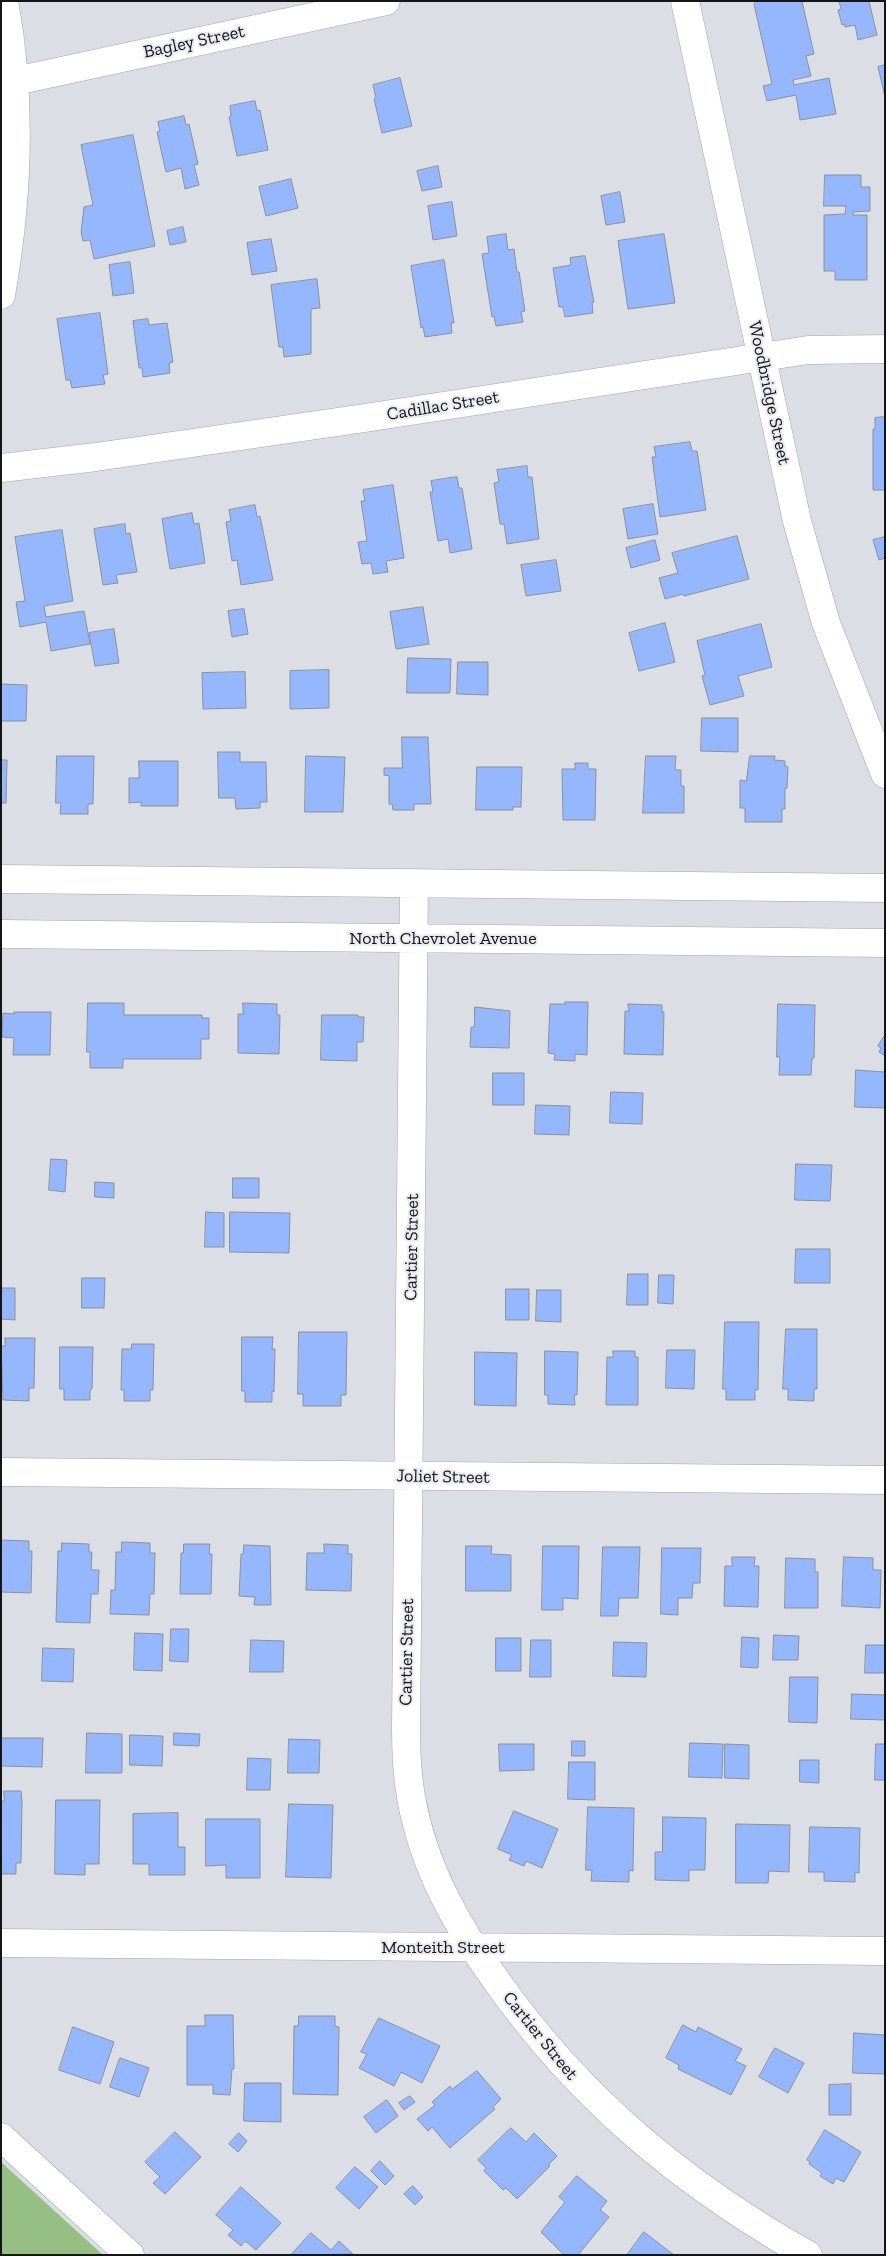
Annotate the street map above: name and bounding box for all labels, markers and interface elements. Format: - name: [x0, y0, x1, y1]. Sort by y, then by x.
- street label: Bagley Street: [141, 21, 247, 63]
- street label: Woodbridge Street: [743, 319, 795, 467]
- street label: Cadillac Street: [385, 386, 501, 426]
- street label: North Chevrolet Avenue: [349, 928, 537, 950]
- street label: Cartier Street: [400, 1193, 424, 1301]
- street label: Joliet Street: [396, 1465, 490, 1489]
- street label: Cartier Street: [395, 1598, 419, 1706]
- street label: Monteith Street: [381, 1937, 505, 1959]
- street label: Cartier Street: [498, 1988, 582, 2084]

